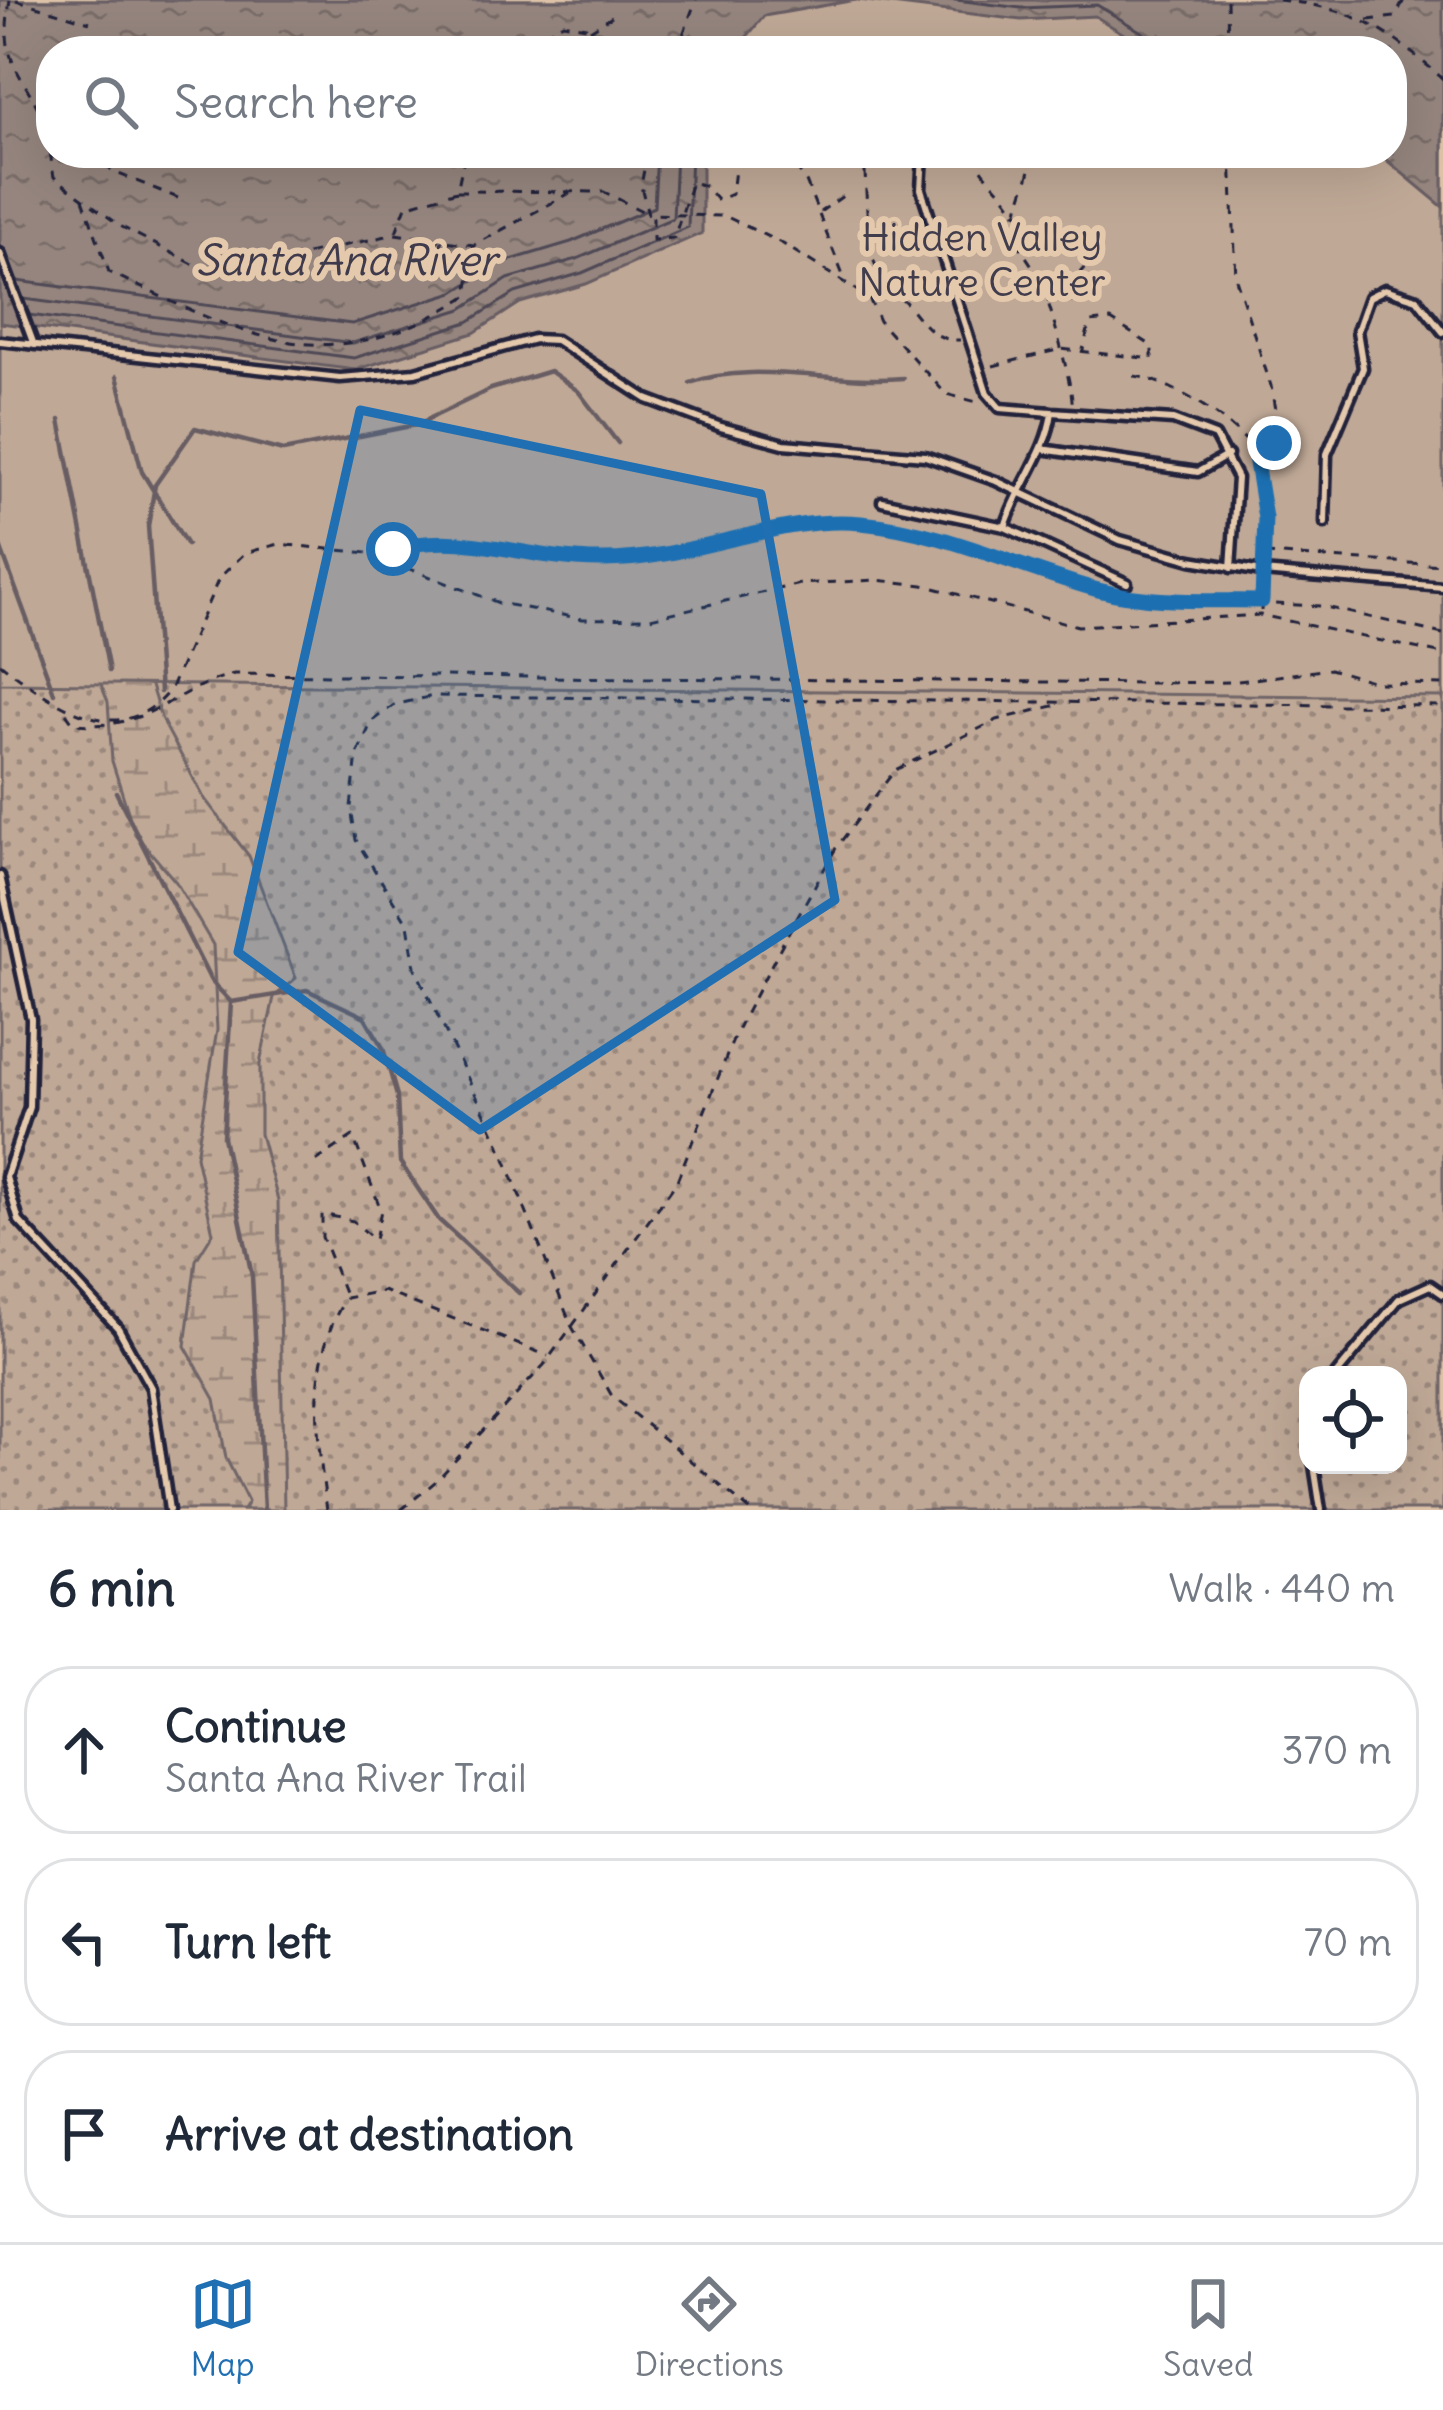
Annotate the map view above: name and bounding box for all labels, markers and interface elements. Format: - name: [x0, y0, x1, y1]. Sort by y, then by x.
- search box: [36, 36, 1407, 168]
- icon: search: [78, 69, 144, 135]
- text: Search here: [174, 74, 418, 130]
- park label: Hidden Valley Nature Center: [858, 213, 1106, 307]
- water label: Santa Ana River: [196, 234, 501, 286]
- route end: [1247, 416, 1301, 470]
- route start: [366, 522, 420, 576]
- map controls: [1299, 1366, 1407, 1474]
- button: locate: [1299, 1366, 1407, 1474]
- text: 6 min: [48, 1556, 175, 1620]
- text: Walk · 440 m: [1168, 1564, 1395, 1613]
- text: Continue: [165, 1698, 347, 1754]
- icon: ahead: [51, 1717, 117, 1783]
- text: 370 m: [1282, 1726, 1392, 1775]
- text: Santa Ana River Trail: [165, 1754, 527, 1803]
- icon: left: [51, 1909, 117, 1975]
- text: Turn left: [165, 1914, 331, 1970]
- text: 70 m: [1304, 1918, 1392, 1967]
- icon: arrive: [51, 2101, 117, 2167]
- text: Arrive at destination: [165, 2106, 574, 2162]
- tab: Map: [190, 2271, 256, 2385]
- tab: Directions: [635, 2271, 784, 2385]
- tab: Saved: [1163, 2271, 1253, 2385]

